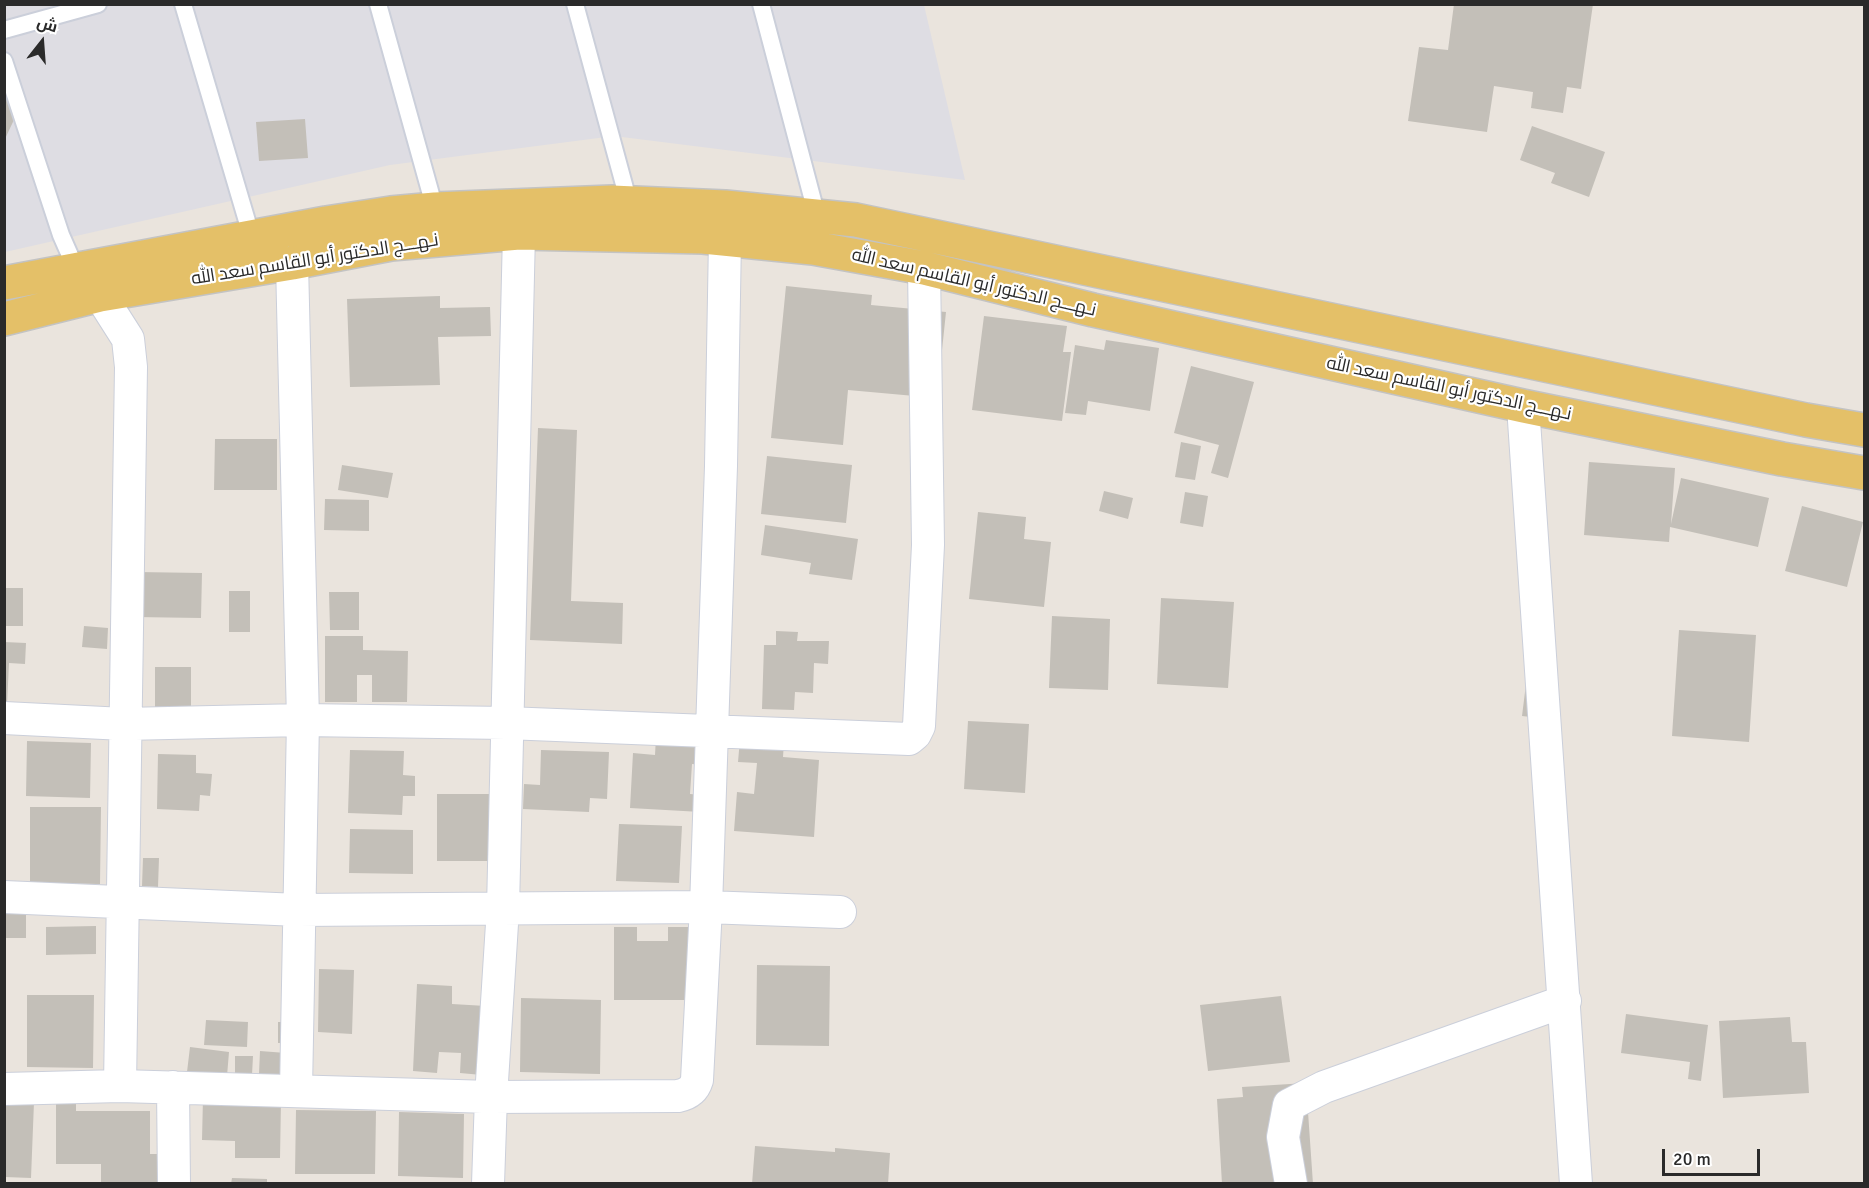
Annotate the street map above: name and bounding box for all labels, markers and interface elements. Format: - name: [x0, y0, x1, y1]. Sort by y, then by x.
- north arrow: [12, 12, 72, 72]
- text: ش: [35, 12, 60, 37]
- street label: نـهـــج الدكتور أبو القاسم سعد الله: [190, 230, 440, 290]
- street label: نـهـــج الدكتور أبو القاسم سعد الله: [850, 244, 1098, 322]
- street label: نـهـــج الدكتور أبو القاسم سعد الله: [1324, 352, 1574, 426]
- scale bar: [1665, 1137, 1762, 1175]
- text: 20 m: [1673, 1148, 1711, 1170]

